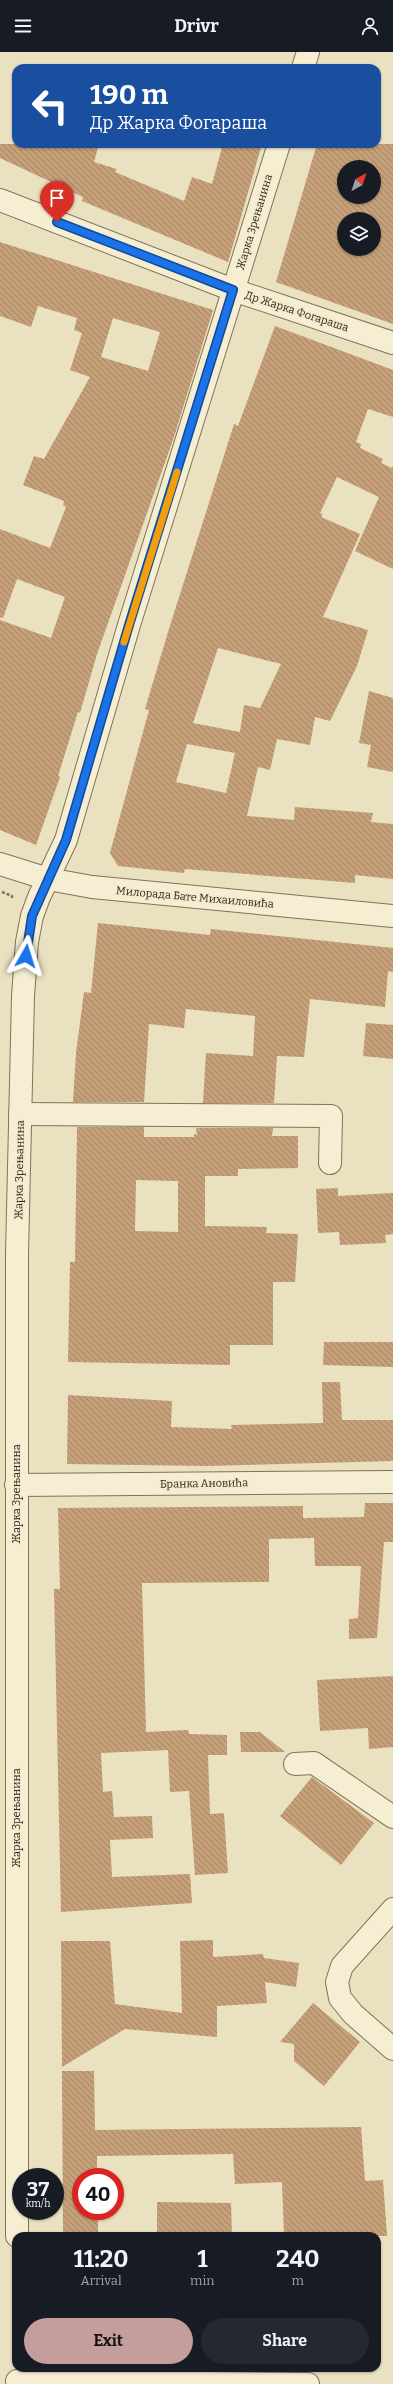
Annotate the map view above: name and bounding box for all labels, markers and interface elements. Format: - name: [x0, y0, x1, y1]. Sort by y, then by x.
- icon: menu: [12, 15, 34, 37]
- text: Drivr: [174, 15, 219, 37]
- icon: person: [359, 15, 381, 37]
- text: 190 m: [90, 78, 168, 111]
- icon: left: [24, 80, 76, 132]
- text: Др Жарка Фогараша: [90, 112, 267, 134]
- north arrow: [337, 160, 381, 204]
- map controls: [337, 160, 381, 256]
- street label: Жарка Зрењанина: [234, 173, 275, 272]
- pin: [40, 181, 74, 222]
- icon: arrive: [46, 187, 68, 209]
- button: layers: [337, 212, 381, 256]
- street label: Др Жарка Фогараша: [243, 289, 350, 334]
- street label: Милорада Бате Михаиловића: [115, 884, 274, 911]
- position arrow: [5, 935, 47, 977]
- street label: Жарка Зрењанина: [12, 1120, 27, 1220]
- street label: Жарка Зрењанина: [10, 1444, 23, 1544]
- street label: Бранка Ановића: [160, 1476, 248, 1491]
- street label: Жарка Зрењанина: [10, 1768, 23, 1868]
- speed limit sign: 40: [72, 2168, 124, 2220]
- text: 37: [27, 2177, 49, 2201]
- text: km/h: [26, 2198, 50, 2210]
- text: 11:20: [74, 2245, 129, 2273]
- text: 1: [197, 2245, 208, 2273]
- text: 240: [276, 2245, 319, 2273]
- text: Arrival: [80, 2273, 122, 2288]
- text: min: [190, 2273, 215, 2288]
- text: m: [292, 2273, 304, 2288]
- button: Exit: [24, 2318, 193, 2364]
- button: Share: [201, 2318, 369, 2364]

